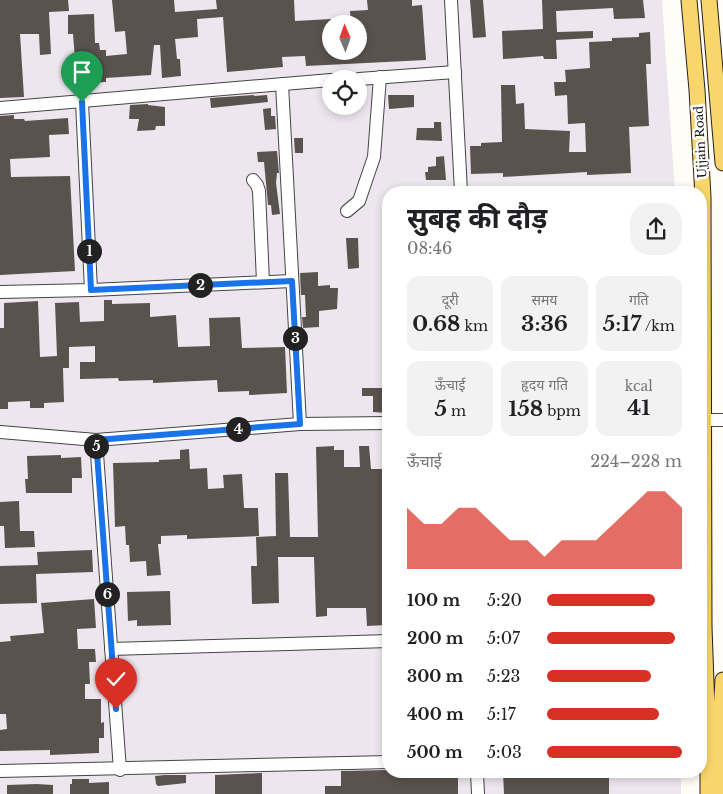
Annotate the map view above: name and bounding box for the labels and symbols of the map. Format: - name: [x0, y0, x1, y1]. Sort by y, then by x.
- north arrow: [322, 15, 368, 60]
- pin: [61, 51, 103, 102]
- street label: Ujjain Road: [691, 105, 709, 179]
- pin: 1: [76, 238, 102, 264]
- pin: 2: [188, 272, 212, 298]
- pin: 3: [282, 326, 308, 350]
- pin: 4: [226, 416, 250, 442]
- pin: 5: [84, 434, 108, 458]
- pin: 6: [94, 582, 120, 606]
- pin: [95, 658, 137, 709]

